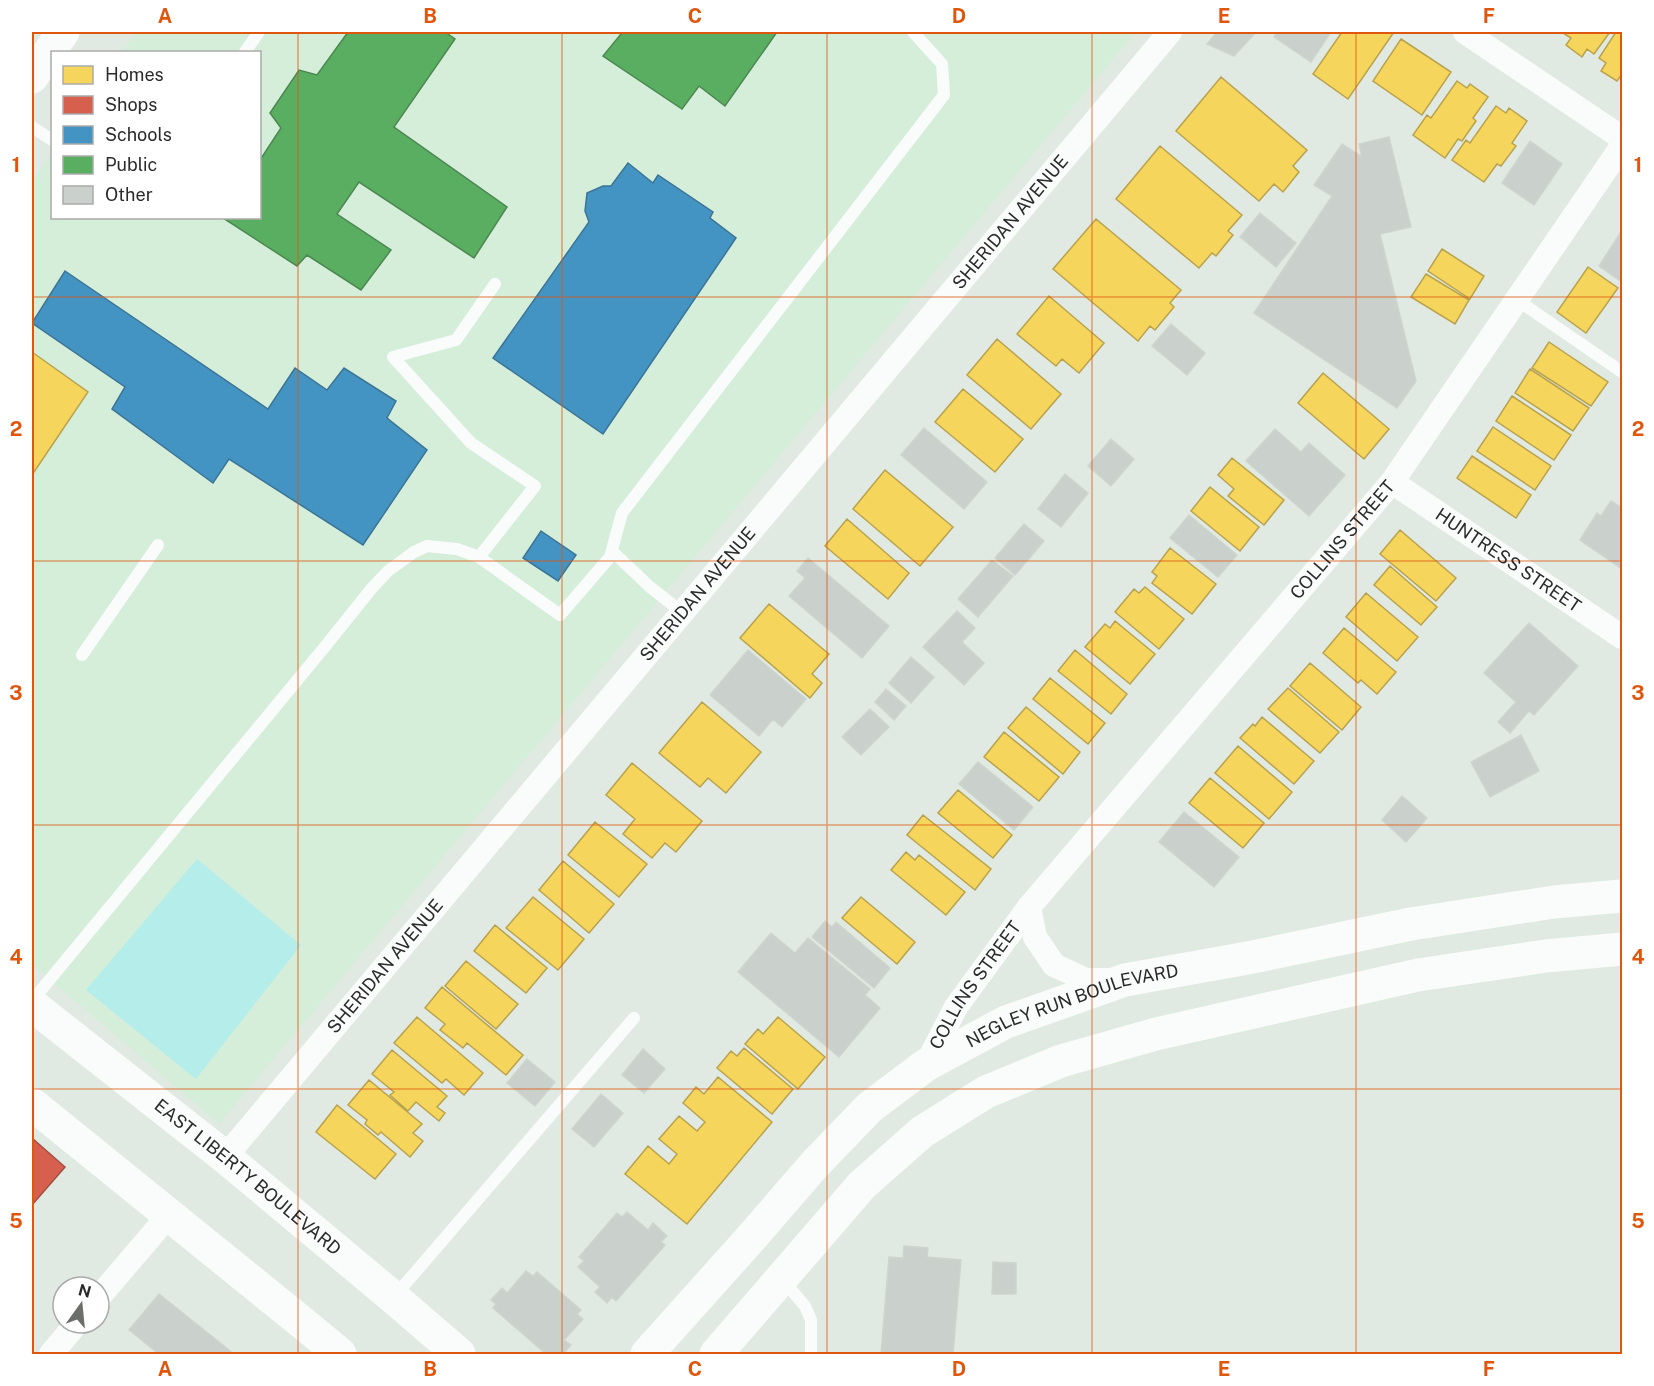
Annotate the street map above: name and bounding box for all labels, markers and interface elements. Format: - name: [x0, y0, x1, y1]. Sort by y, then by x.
- text: A: [158, 4, 172, 28]
- text: B: [423, 4, 437, 28]
- text: C: [688, 4, 702, 28]
- text: D: [952, 4, 966, 28]
- text: E: [1218, 4, 1230, 28]
- text: F: [1483, 4, 1495, 28]
- legend: [51, 51, 261, 219]
- text: Homes: [105, 64, 164, 85]
- text: Shops: [105, 94, 157, 115]
- text: Schools: [105, 124, 172, 145]
- street label: SHERIDAN AVENUE: [948, 150, 1072, 293]
- text: 1: [12, 153, 20, 177]
- text: 1: [1634, 153, 1642, 177]
- text: Public: [105, 154, 157, 175]
- text: Other: [105, 184, 153, 205]
- text: 2: [10, 417, 22, 441]
- text: 2: [1632, 417, 1644, 441]
- street label: COLLINS STREET: [1286, 476, 1399, 603]
- street label: HUNTRESS STREET: [1432, 503, 1585, 616]
- street label: SHERIDAN AVENUE: [635, 523, 760, 665]
- text: 3: [9, 681, 23, 705]
- text: 3: [1631, 681, 1645, 705]
- street label: SHERIDAN AVENUE: [323, 895, 447, 1037]
- street label: COLLINS STREET: [925, 917, 1025, 1053]
- text: 4: [9, 945, 23, 969]
- text: 4: [1631, 945, 1645, 969]
- street label: NEGLEY RUN BOULEVARD: [962, 960, 1180, 1052]
- street label: EAST LIBERTY BOULEVARD: [150, 1094, 345, 1259]
- text: 5: [9, 1209, 23, 1233]
- text: 5: [1631, 1209, 1645, 1233]
- north arrow: [51, 1275, 111, 1335]
- text: N: [76, 1280, 93, 1302]
- text: A: [158, 1357, 172, 1381]
- text: B: [423, 1357, 437, 1381]
- text: C: [688, 1357, 702, 1381]
- text: D: [952, 1357, 966, 1381]
- text: E: [1218, 1357, 1230, 1381]
- text: F: [1483, 1357, 1495, 1381]

